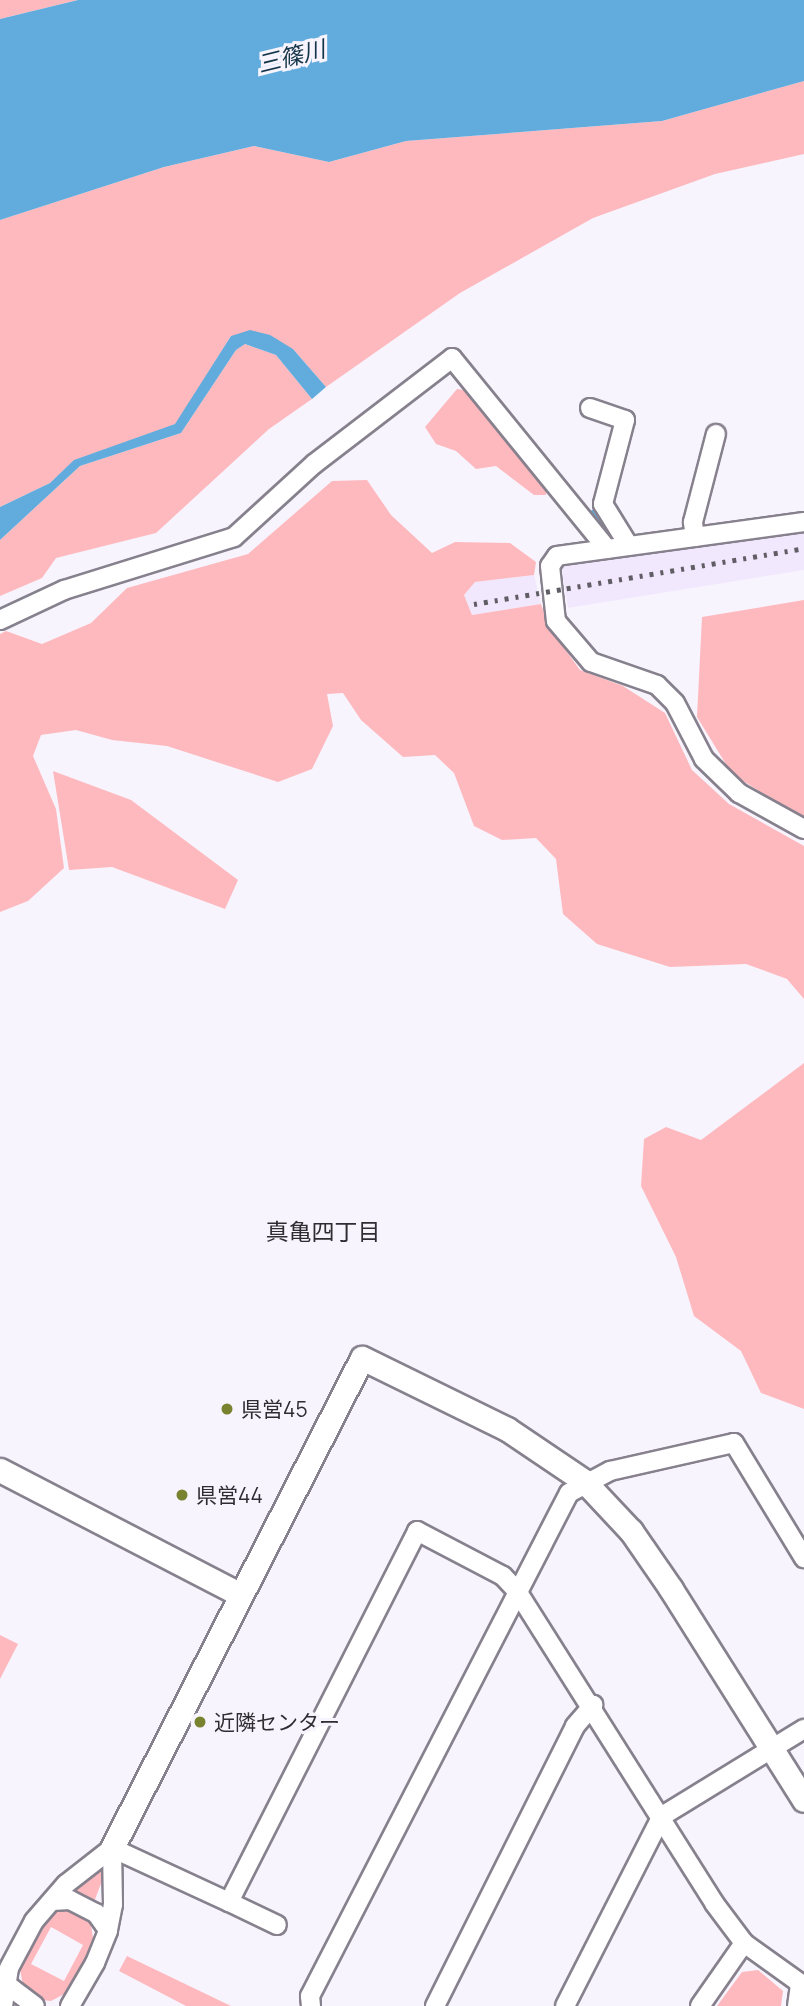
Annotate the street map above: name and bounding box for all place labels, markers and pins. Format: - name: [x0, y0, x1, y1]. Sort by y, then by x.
- place label: 県営45: [241, 1396, 308, 1422]
- marker: 県営45: [219, 1401, 235, 1417]
- place label: 県営44: [196, 1482, 263, 1508]
- marker: 県営44: [174, 1487, 190, 1503]
- place label: 近隣センター: [214, 1709, 340, 1735]
- marker: 近隣センター: [192, 1714, 208, 1730]

